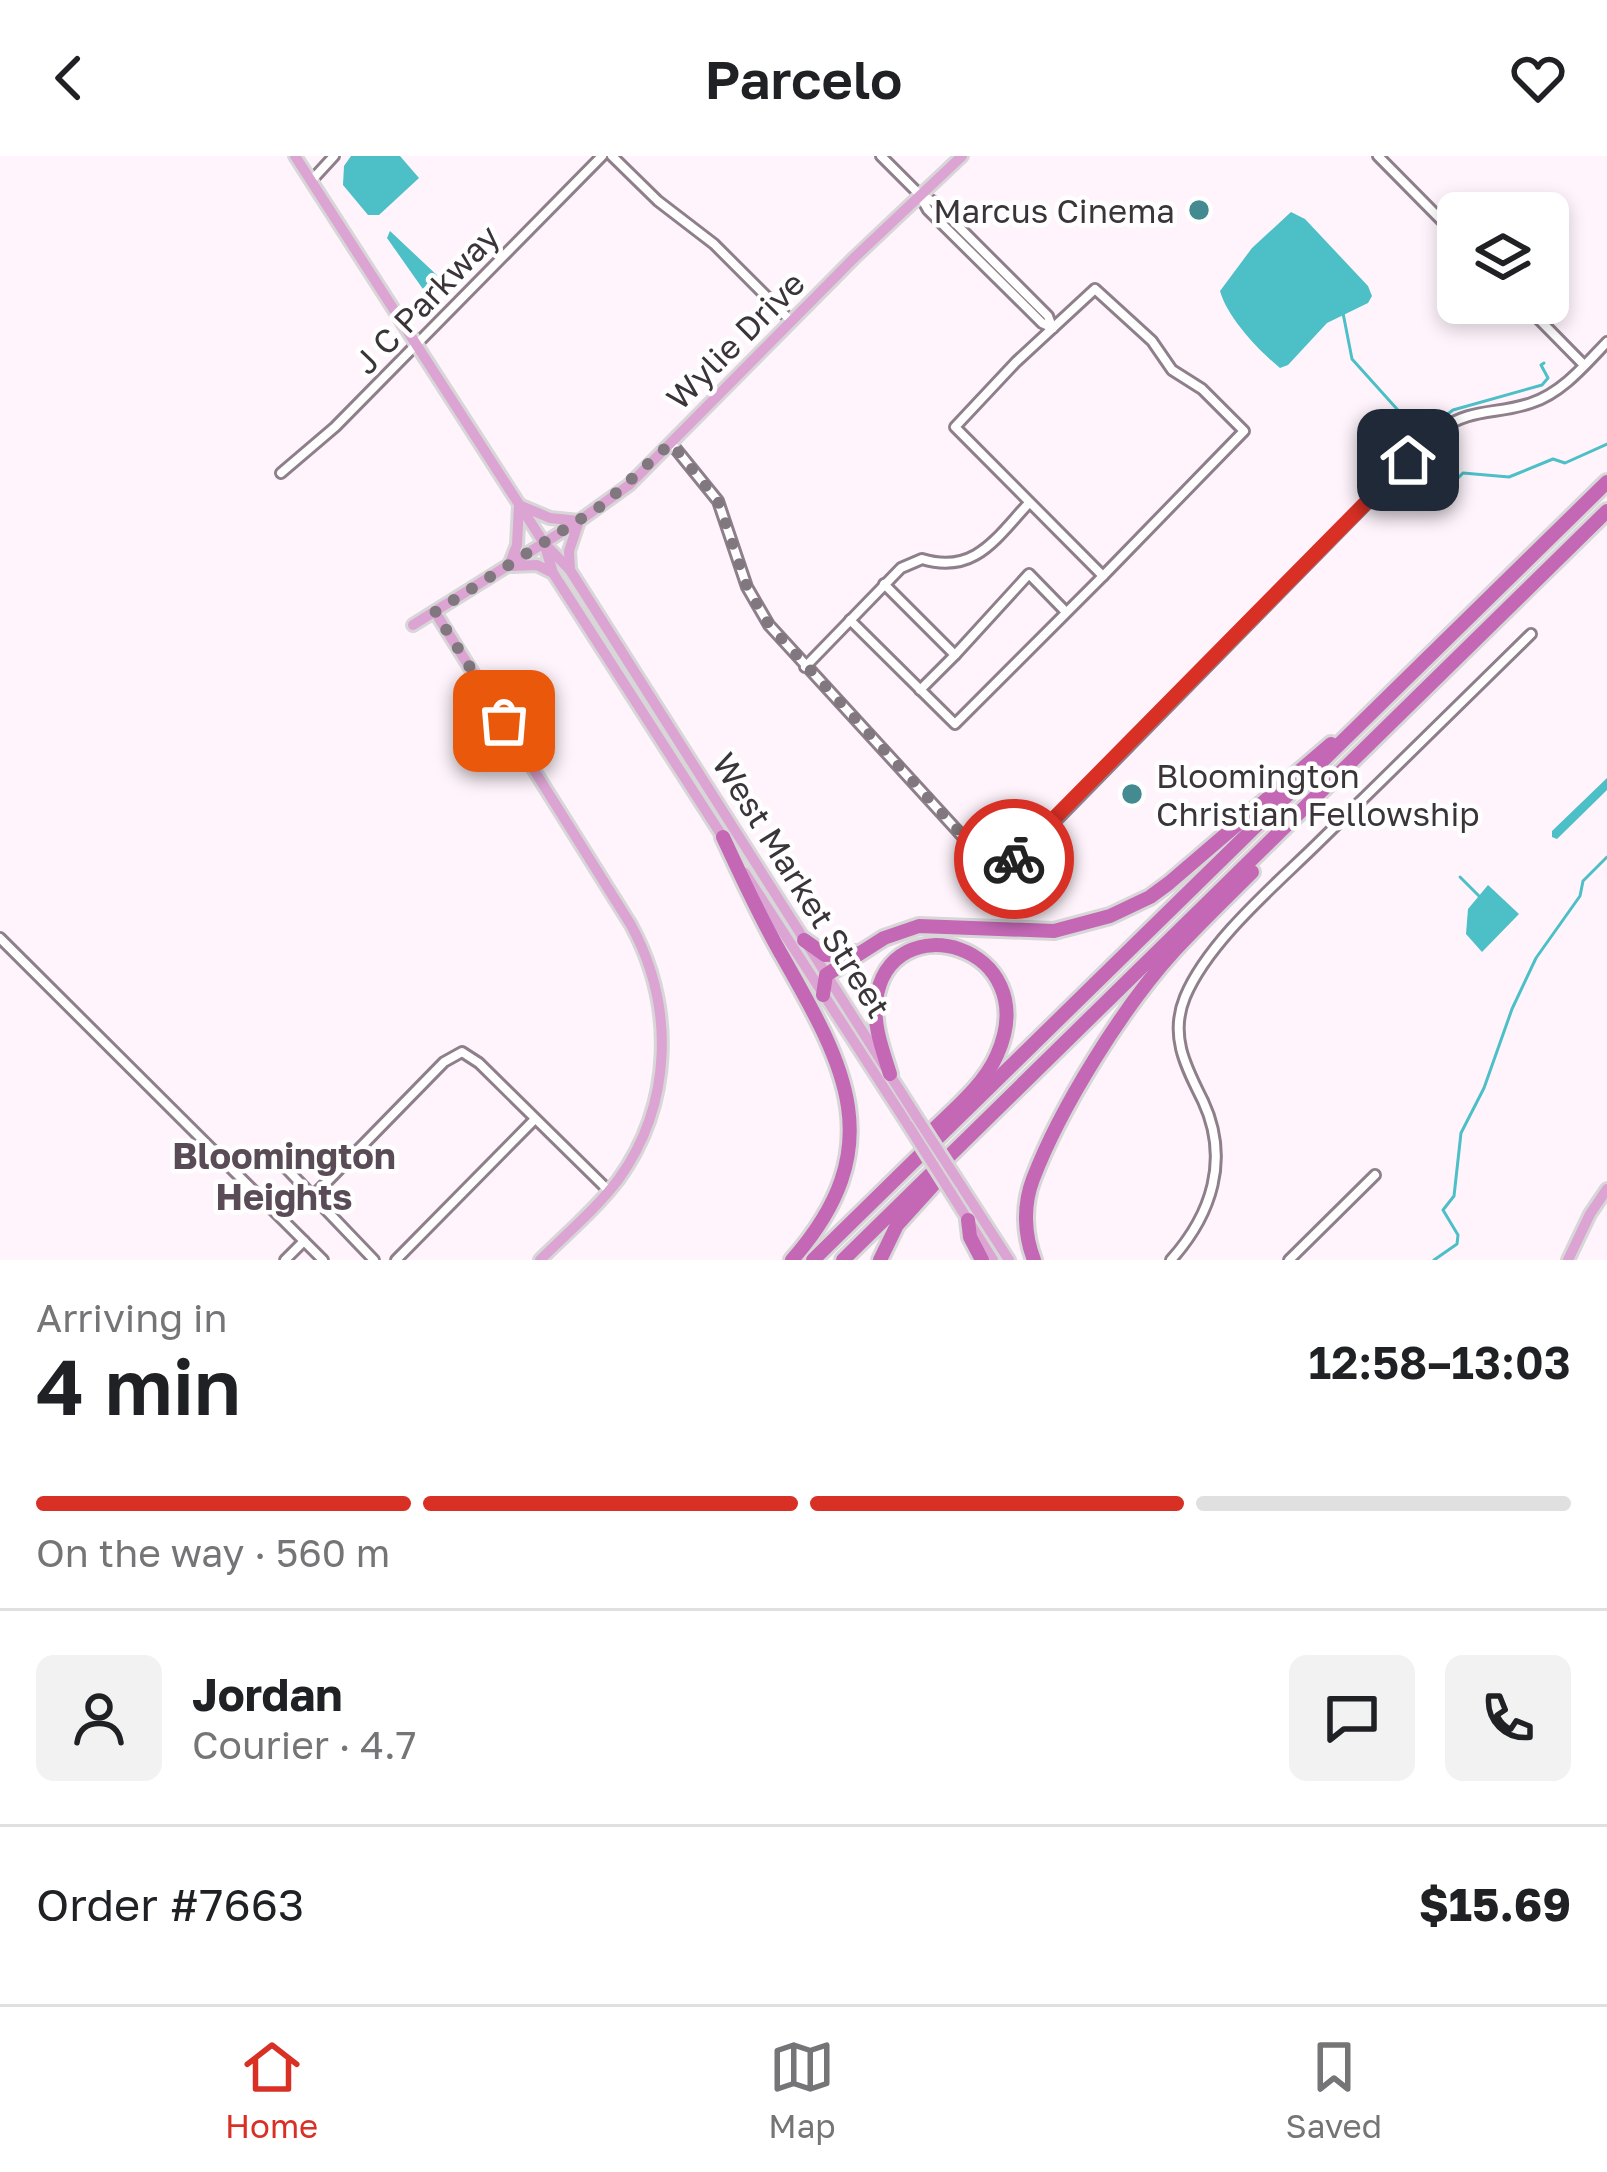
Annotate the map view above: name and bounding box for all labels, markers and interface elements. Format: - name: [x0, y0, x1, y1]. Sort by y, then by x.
- icon: back: [36, 45, 102, 111]
- icon: heart: [1505, 45, 1571, 111]
- text: Parcelo: [705, 46, 902, 111]
- place label: Marcus Cinema: [933, 191, 1175, 230]
- map controls: [1437, 192, 1569, 324]
- button: layers: [1437, 192, 1569, 324]
- marker: Marcus Cinema: [1186, 197, 1212, 223]
- street label: J C Parkway: [345, 217, 507, 381]
- street label: Wylie Drive: [658, 263, 812, 417]
- pin: [1357, 409, 1459, 511]
- icon: home: [1375, 427, 1441, 493]
- pin: [453, 670, 555, 772]
- icon: bag: [471, 688, 537, 754]
- street label: West Market Street: [705, 746, 899, 1024]
- place label: Bloomington Christian Fellowship: [1156, 756, 1480, 833]
- marker: Bloomington Christian Fellowship: [1119, 781, 1145, 807]
- courier: [954, 799, 1074, 919]
- icon: bike: [981, 826, 1047, 892]
- district label: Bloomington Heights: [172, 1134, 396, 1218]
- text: Arriving in: [36, 1294, 227, 1341]
- text: 12:58–13:03: [1309, 1335, 1571, 1389]
- text: 4 min: [36, 1339, 241, 1432]
- text: On the way · 560 m: [36, 1529, 390, 1576]
- button: person: [36, 1655, 162, 1781]
- button: chat: [1289, 1655, 1415, 1781]
- button: phone: [1445, 1655, 1571, 1781]
- text: Jordan: [192, 1667, 343, 1721]
- text: Courier · 4.7: [192, 1721, 416, 1768]
- text: Order #7663: [36, 1877, 304, 1931]
- text: $15.69: [1419, 1877, 1571, 1931]
- tab: Home: [225, 2034, 318, 2145]
- tab: Map: [768, 2034, 836, 2145]
- tab: Saved: [1286, 2034, 1382, 2145]

